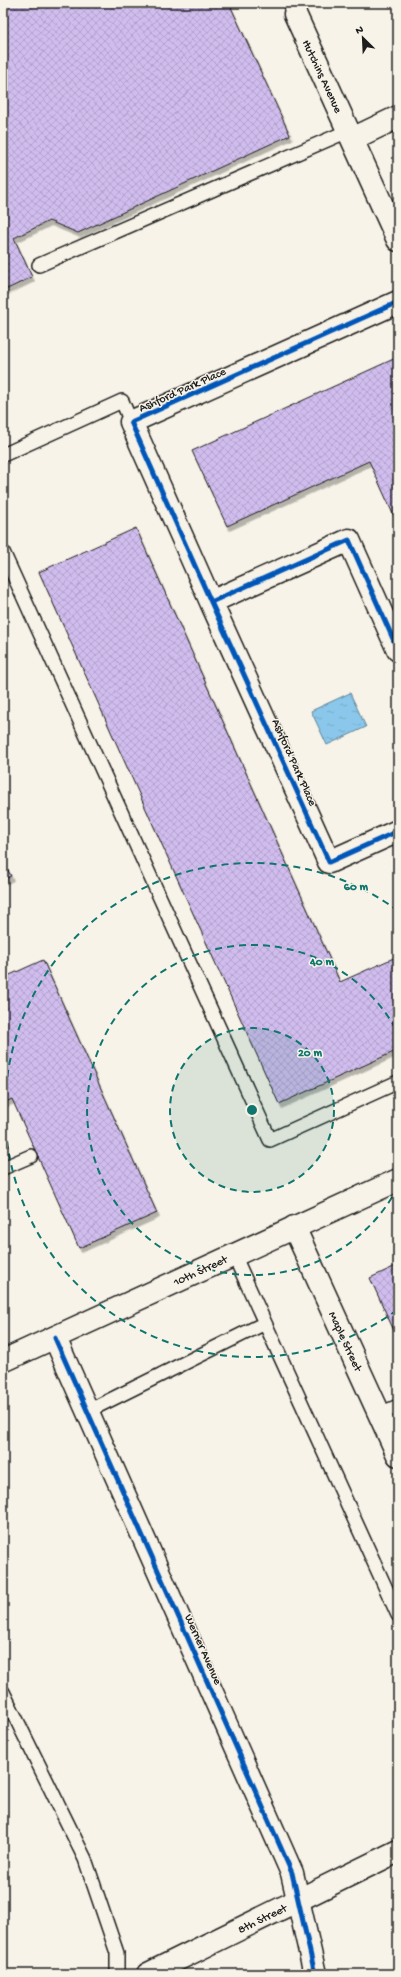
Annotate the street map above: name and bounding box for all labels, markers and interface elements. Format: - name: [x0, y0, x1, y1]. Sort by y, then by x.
- north arrow: [343, 18, 383, 58]
- text: N: [354, 24, 365, 38]
- street label: Hutchins Avenue: [298, 38, 345, 117]
- street label: Ashford Park Place: [137, 365, 229, 416]
- street label: Ashford Park Place: [268, 717, 319, 809]
- text: 60 m: [344, 881, 369, 895]
- text: 40 m: [309, 956, 334, 970]
- text: 20 m: [298, 1047, 323, 1061]
- centre of rings: [245, 1103, 259, 1117]
- street label: 10th Street: [171, 1253, 231, 1291]
- street label: Maple Street: [324, 1310, 365, 1375]
- street label: Werner Avenue: [180, 1612, 224, 1688]
- street label: 8th Street: [236, 1901, 291, 1938]

